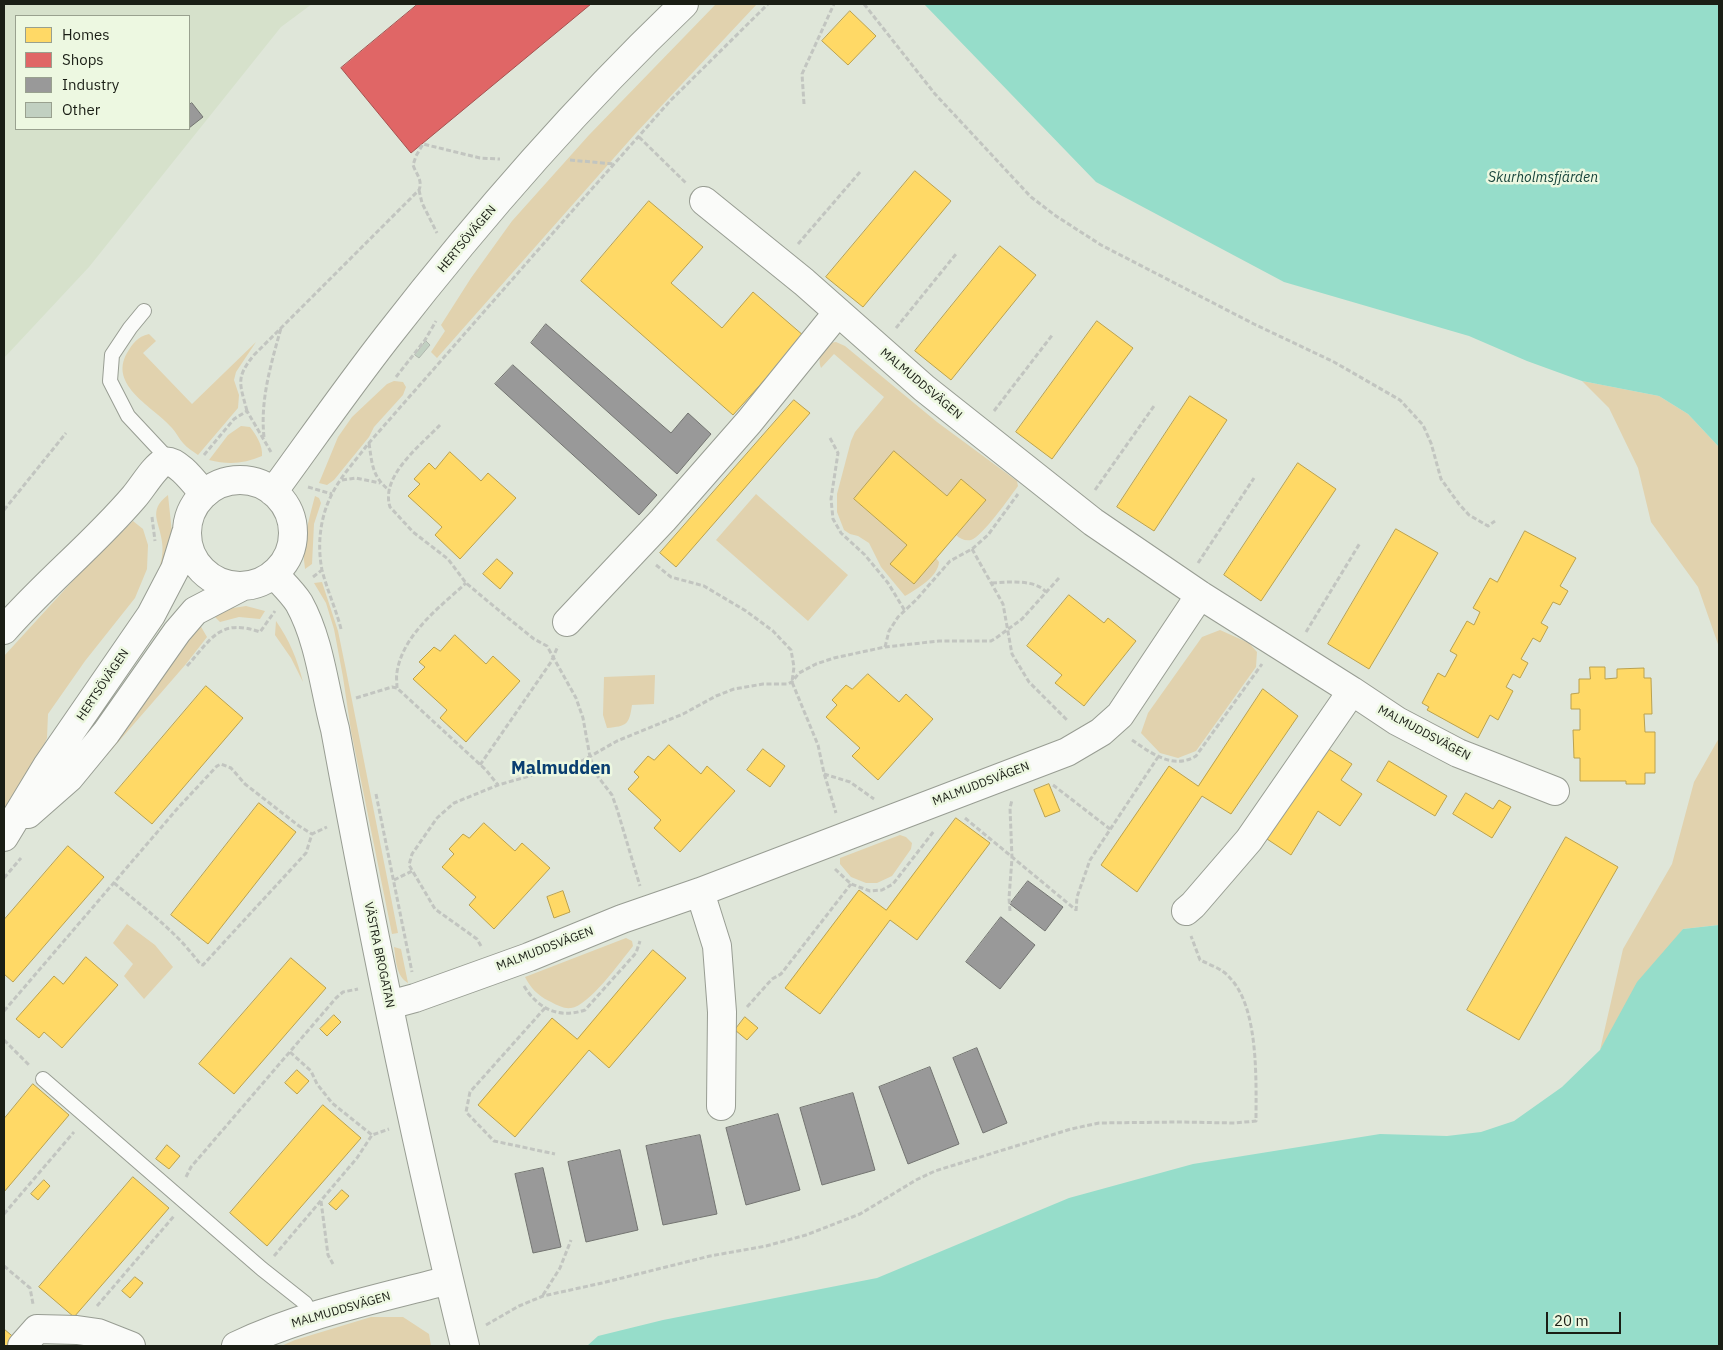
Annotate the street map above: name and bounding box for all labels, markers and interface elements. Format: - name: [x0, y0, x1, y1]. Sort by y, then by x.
- legend: [15, 15, 190, 130]
- text: Homes: [62, 25, 110, 44]
- text: Shops: [62, 50, 104, 69]
- text: Industry: [62, 75, 119, 94]
- text: Other: [62, 100, 100, 119]
- water label: Skurholmsfjärden: [1488, 170, 1598, 186]
- street label: HERTSÖVÄGEN: [435, 203, 499, 275]
- street label: MALMUDDSVÄGEN: [877, 346, 965, 422]
- street label: HERTSÖVÄGEN: [74, 647, 132, 723]
- street label: MALMUDDSVÄGEN: [1375, 703, 1473, 763]
- district label: Malmudden: [511, 758, 611, 780]
- street label: MALMUDDSVÄGEN: [931, 759, 1031, 809]
- street label: VÄSTRA BROGATAN: [361, 901, 397, 1009]
- street label: MALMUDDSVÄGEN: [495, 924, 595, 974]
- street label: MALMUDDSVÄGEN: [290, 1289, 392, 1331]
- scale bar: [1548, 1302, 1623, 1334]
- text: 20 m: [1554, 1311, 1589, 1330]

